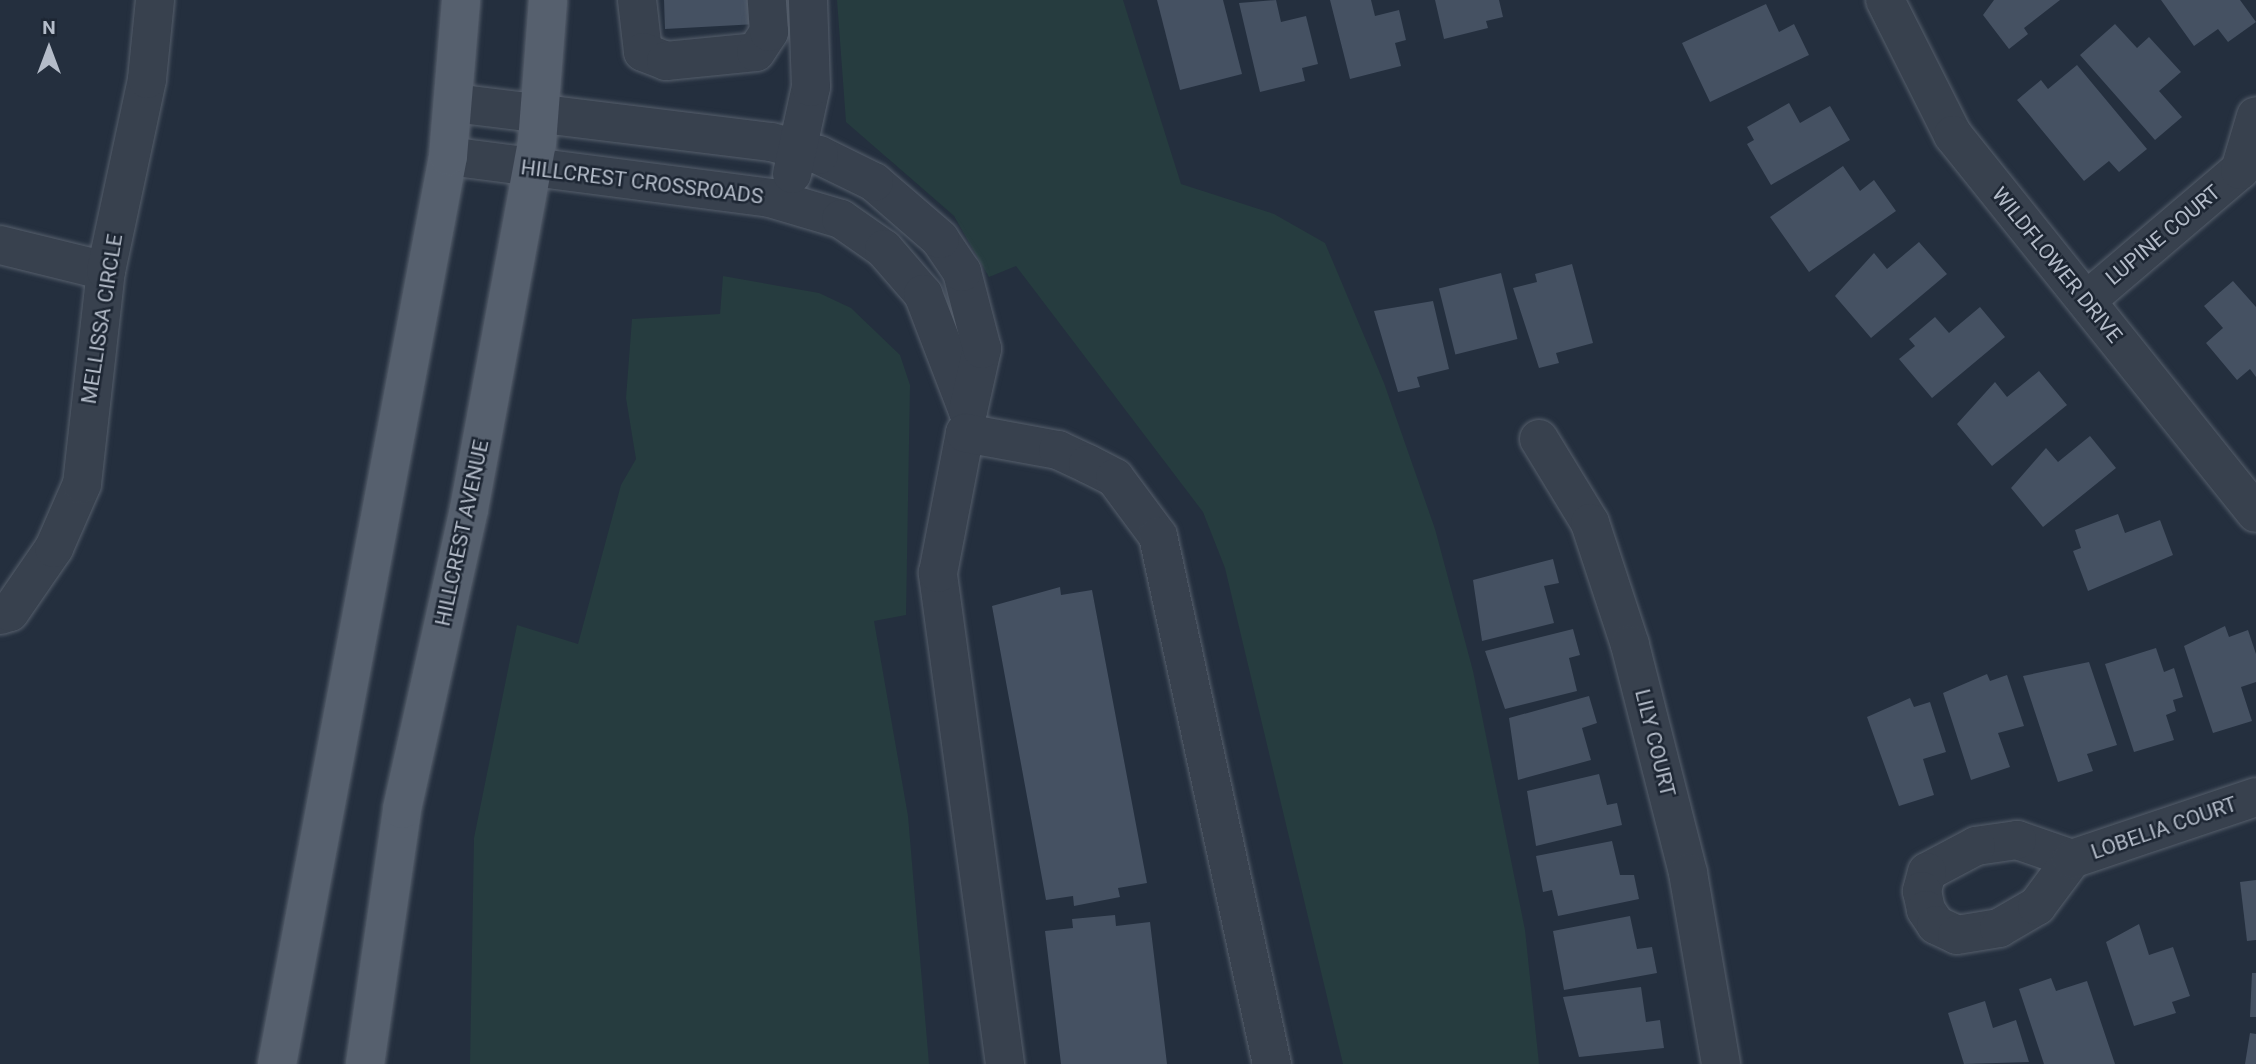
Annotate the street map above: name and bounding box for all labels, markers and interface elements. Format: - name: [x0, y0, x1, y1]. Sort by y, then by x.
- north arrow: [14, 14, 84, 84]
- text: N: [42, 16, 56, 39]
- street label: HILLCREST CROSSROADS: [519, 155, 765, 209]
- street label: LUPINE COURT: [2101, 180, 2225, 290]
- street label: WILDFLOWER DRIVE: [1987, 182, 2127, 348]
- street label: MELLISSA CIRCLE: [76, 232, 128, 406]
- street label: HILLCREST AVENUE: [430, 437, 494, 629]
- street label: LILY COURT: [1629, 687, 1681, 799]
- street label: LOBELIA COURT: [2088, 791, 2240, 865]

